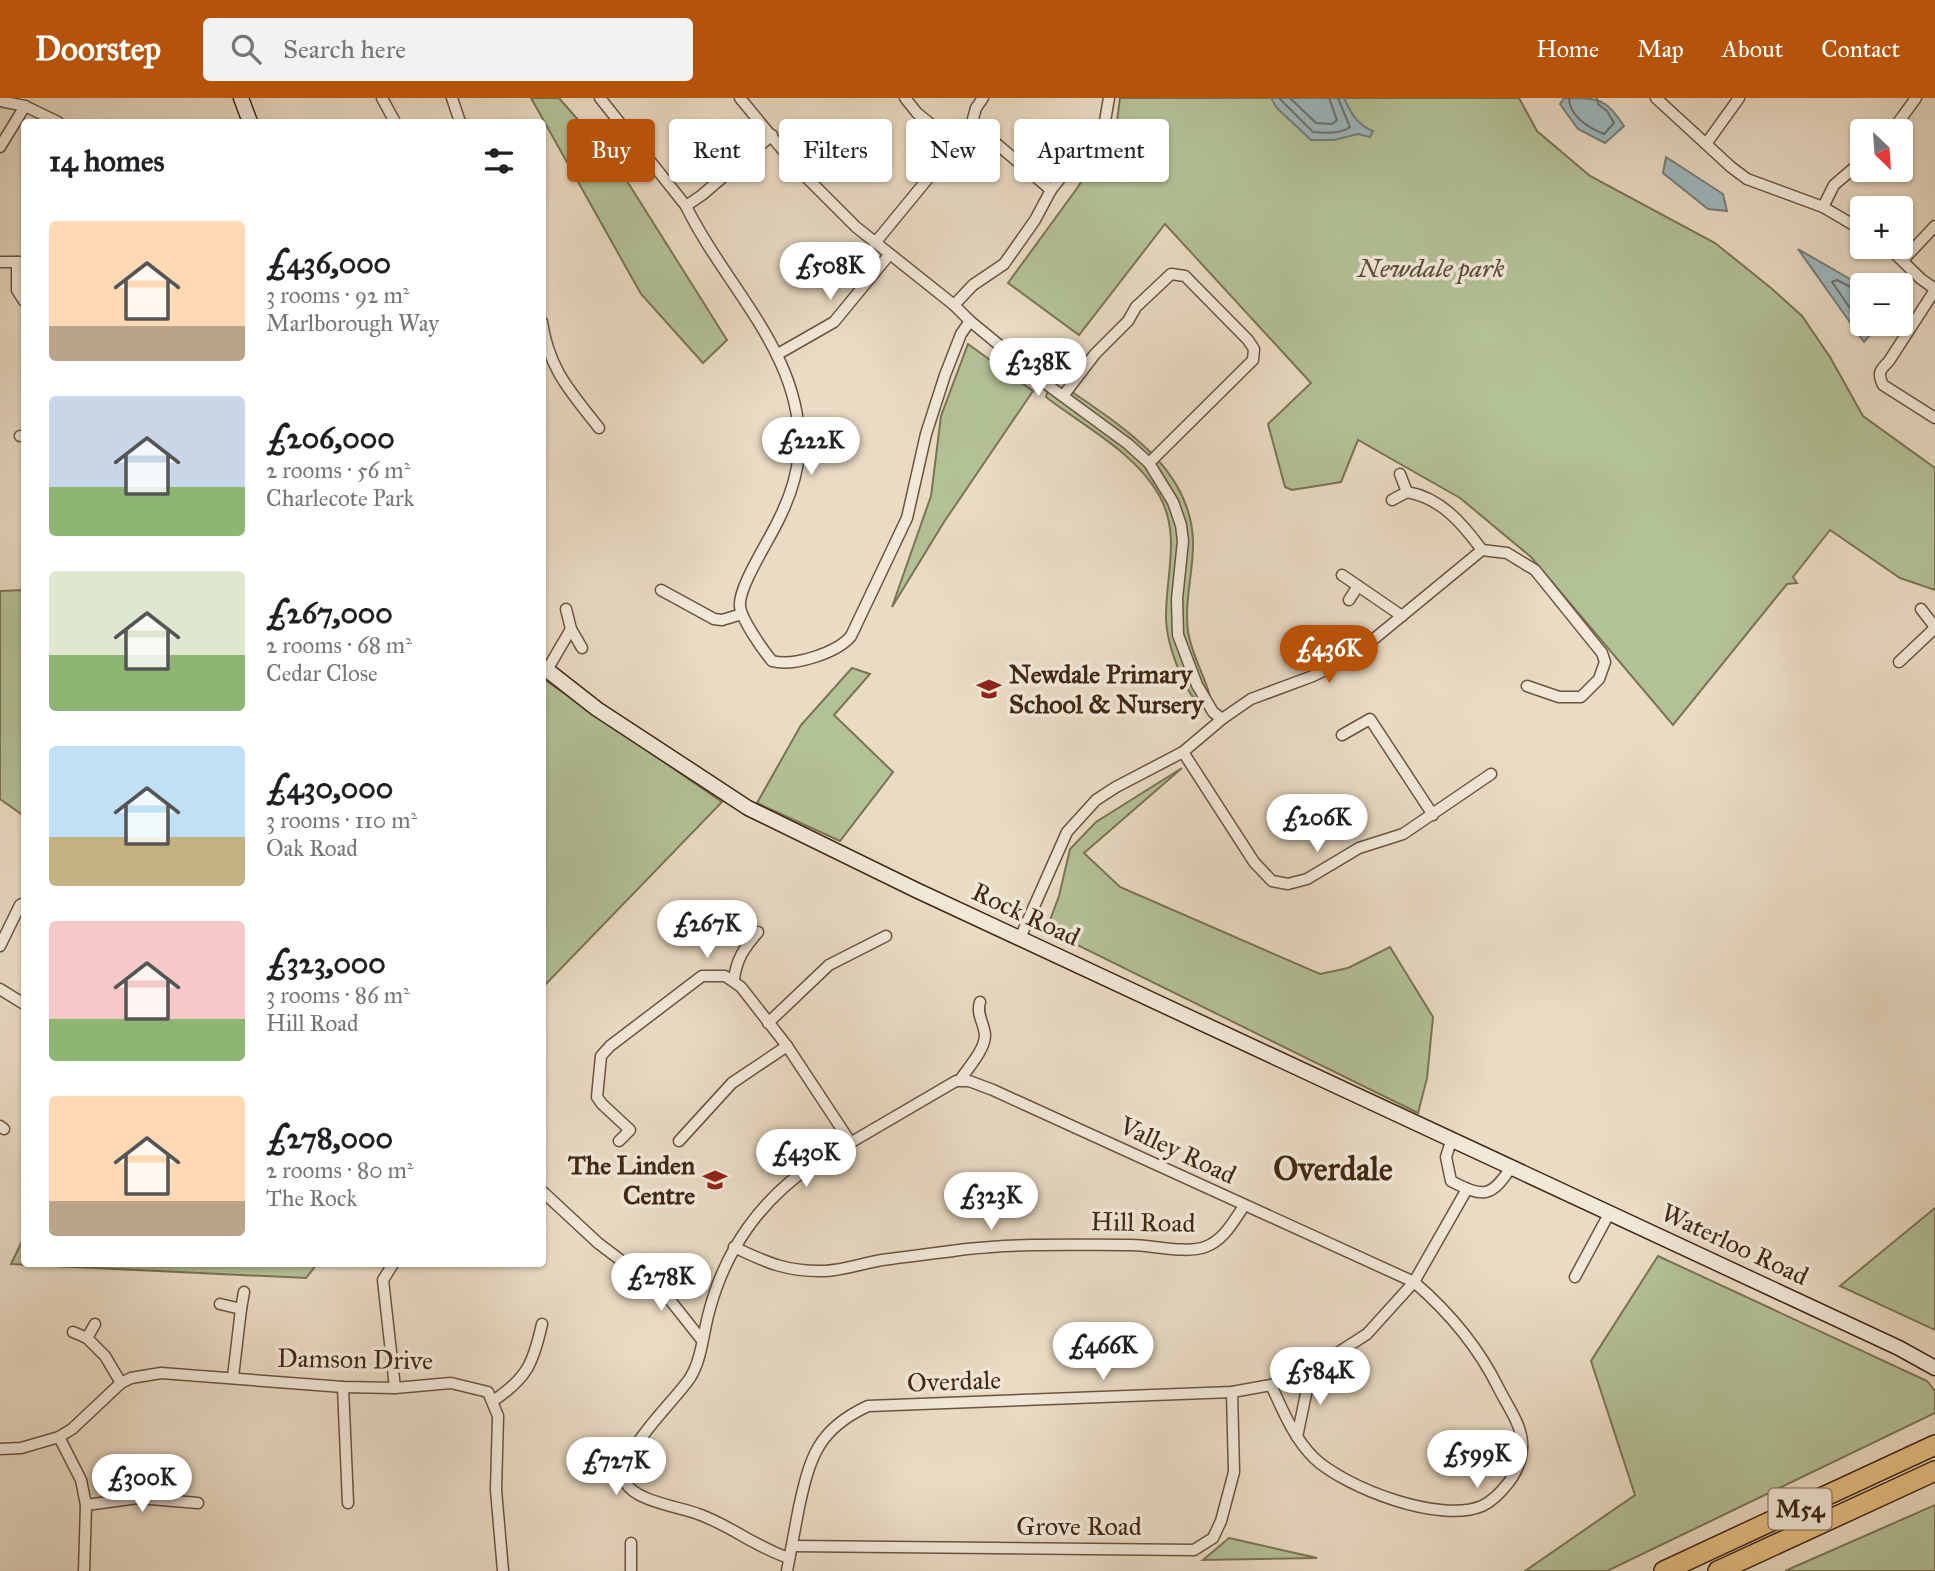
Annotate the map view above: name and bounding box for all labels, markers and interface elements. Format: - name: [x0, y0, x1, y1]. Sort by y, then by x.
- search box: [203, 18, 693, 81]
- text: Doorstep: [35, 29, 161, 69]
- icon: search: [227, 30, 265, 68]
- text: Search here: [283, 33, 406, 65]
- text: Home: [1536, 34, 1599, 64]
- text: Map: [1637, 34, 1684, 64]
- text: About: [1722, 34, 1783, 64]
- text: Contact: [1821, 34, 1900, 64]
- chip: Buy: [567, 119, 655, 182]
- chip: Rent: [669, 119, 765, 182]
- chip: Filters: [779, 119, 892, 182]
- chip: New: [906, 119, 1000, 182]
- chip: Apartment: [1014, 119, 1169, 182]
- north arrow: [1850, 119, 1913, 182]
- map controls: [1850, 119, 1913, 336]
- icon: filters: [480, 142, 518, 180]
- text: 14 homes: [49, 143, 164, 179]
- button: +: [1850, 196, 1913, 259]
- pin: £508K: [781, 242, 879, 302]
- text: £436,000: [266, 245, 391, 281]
- icon: home: [105, 249, 189, 333]
- text: £508K: [796, 251, 864, 279]
- park label: Newdale park: [1356, 252, 1505, 285]
- button: −: [1850, 273, 1913, 336]
- text: 3 rooms · 92 m²: [266, 281, 409, 309]
- text: Marlborough Way: [266, 309, 439, 337]
- pin: £238K: [989, 338, 1087, 398]
- text: £238K: [1005, 347, 1071, 375]
- pin: £222K: [762, 418, 860, 477]
- text: £206,000: [266, 420, 395, 456]
- icon: home: [105, 424, 189, 508]
- text: £222K: [778, 426, 844, 454]
- text: 2 rooms · 56 m²: [266, 456, 410, 484]
- text: Charlecote Park: [266, 484, 414, 512]
- text: £267,000: [266, 595, 393, 631]
- icon: home: [105, 599, 189, 683]
- pin: £436K: [1280, 626, 1378, 685]
- text: 2 rooms · 68 m²: [266, 631, 412, 659]
- text: £436K: [1296, 634, 1362, 662]
- place label: Newdale Primary School & Nursery: [1009, 658, 1205, 720]
- text: Cedar Close: [266, 659, 378, 687]
- school or university icon: Newdale Primary School & Nursery: [975, 675, 1003, 703]
- text: £430,000: [266, 770, 393, 806]
- icon: home: [105, 774, 189, 858]
- pin: £206K: [1268, 794, 1366, 854]
- text: £206K: [1283, 803, 1351, 831]
- text: 3 rooms · 110 m²: [266, 806, 417, 834]
- text: Oak Road: [266, 834, 358, 862]
- street label: Rock Road: [967, 875, 1085, 953]
- pin: £267K: [658, 900, 756, 960]
- text: £267K: [673, 909, 741, 937]
- text: £323,000: [266, 945, 386, 981]
- icon: home: [105, 949, 189, 1033]
- text: 3 rooms · 86 m²: [266, 981, 410, 1009]
- text: Hill Road: [266, 1009, 359, 1037]
- street label: Valley Road: [1114, 1109, 1241, 1191]
- text: £278,000: [266, 1120, 393, 1156]
- icon: home: [105, 1124, 189, 1208]
- pin: £430K: [757, 1130, 855, 1189]
- text: £430K: [772, 1138, 840, 1166]
- place label: The Linden Centre: [567, 1149, 695, 1211]
- district label: Overdale: [1273, 1149, 1393, 1189]
- text: 2 rooms · 80 m²: [266, 1156, 413, 1184]
- school or university icon: The Linden Centre: [701, 1166, 729, 1194]
- pin: £323K: [942, 1172, 1040, 1232]
- text: £323K: [960, 1181, 1022, 1209]
- text: The Rock: [266, 1184, 357, 1212]
- street label: Waterloo Road: [1656, 1196, 1814, 1292]
- street label: Hill Road: [1090, 1205, 1196, 1239]
- pin: £278K: [612, 1254, 710, 1313]
- text: £278K: [627, 1262, 695, 1290]
- pin: £466K: [1054, 1322, 1152, 1382]
- text: £466K: [1069, 1331, 1137, 1359]
- street label: Damson Drive: [277, 1342, 433, 1376]
- pin: £584K: [1271, 1348, 1369, 1407]
- text: £584K: [1286, 1356, 1354, 1384]
- street label: Overdale: [906, 1363, 1002, 1399]
- pin: £599K: [1428, 1430, 1526, 1490]
- pin: £727K: [567, 1438, 665, 1497]
- text: £599K: [1443, 1439, 1511, 1467]
- text: £727K: [582, 1446, 650, 1474]
- pin: £300K: [93, 1454, 191, 1514]
- text: £300K: [108, 1463, 176, 1491]
- road number: M54: [1769, 1489, 1832, 1530]
- street label: Grove Road: [1016, 1510, 1142, 1542]

